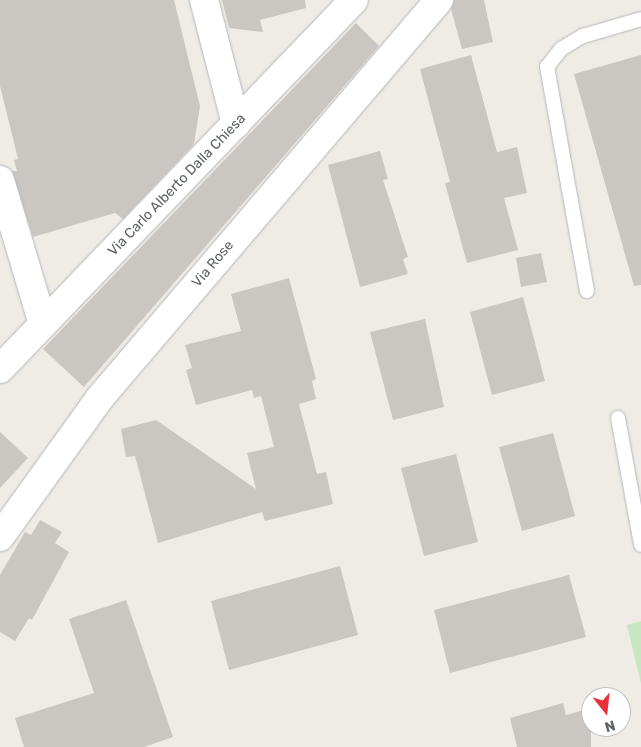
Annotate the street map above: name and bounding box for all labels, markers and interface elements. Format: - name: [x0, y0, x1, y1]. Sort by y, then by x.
- street label: Via Carlo Alberto Dalla Chiesa: [104, 110, 250, 260]
- street label: Via Rose: [189, 237, 237, 291]
- north arrow: [581, 687, 631, 737]
- text: N: [603, 716, 617, 735]

